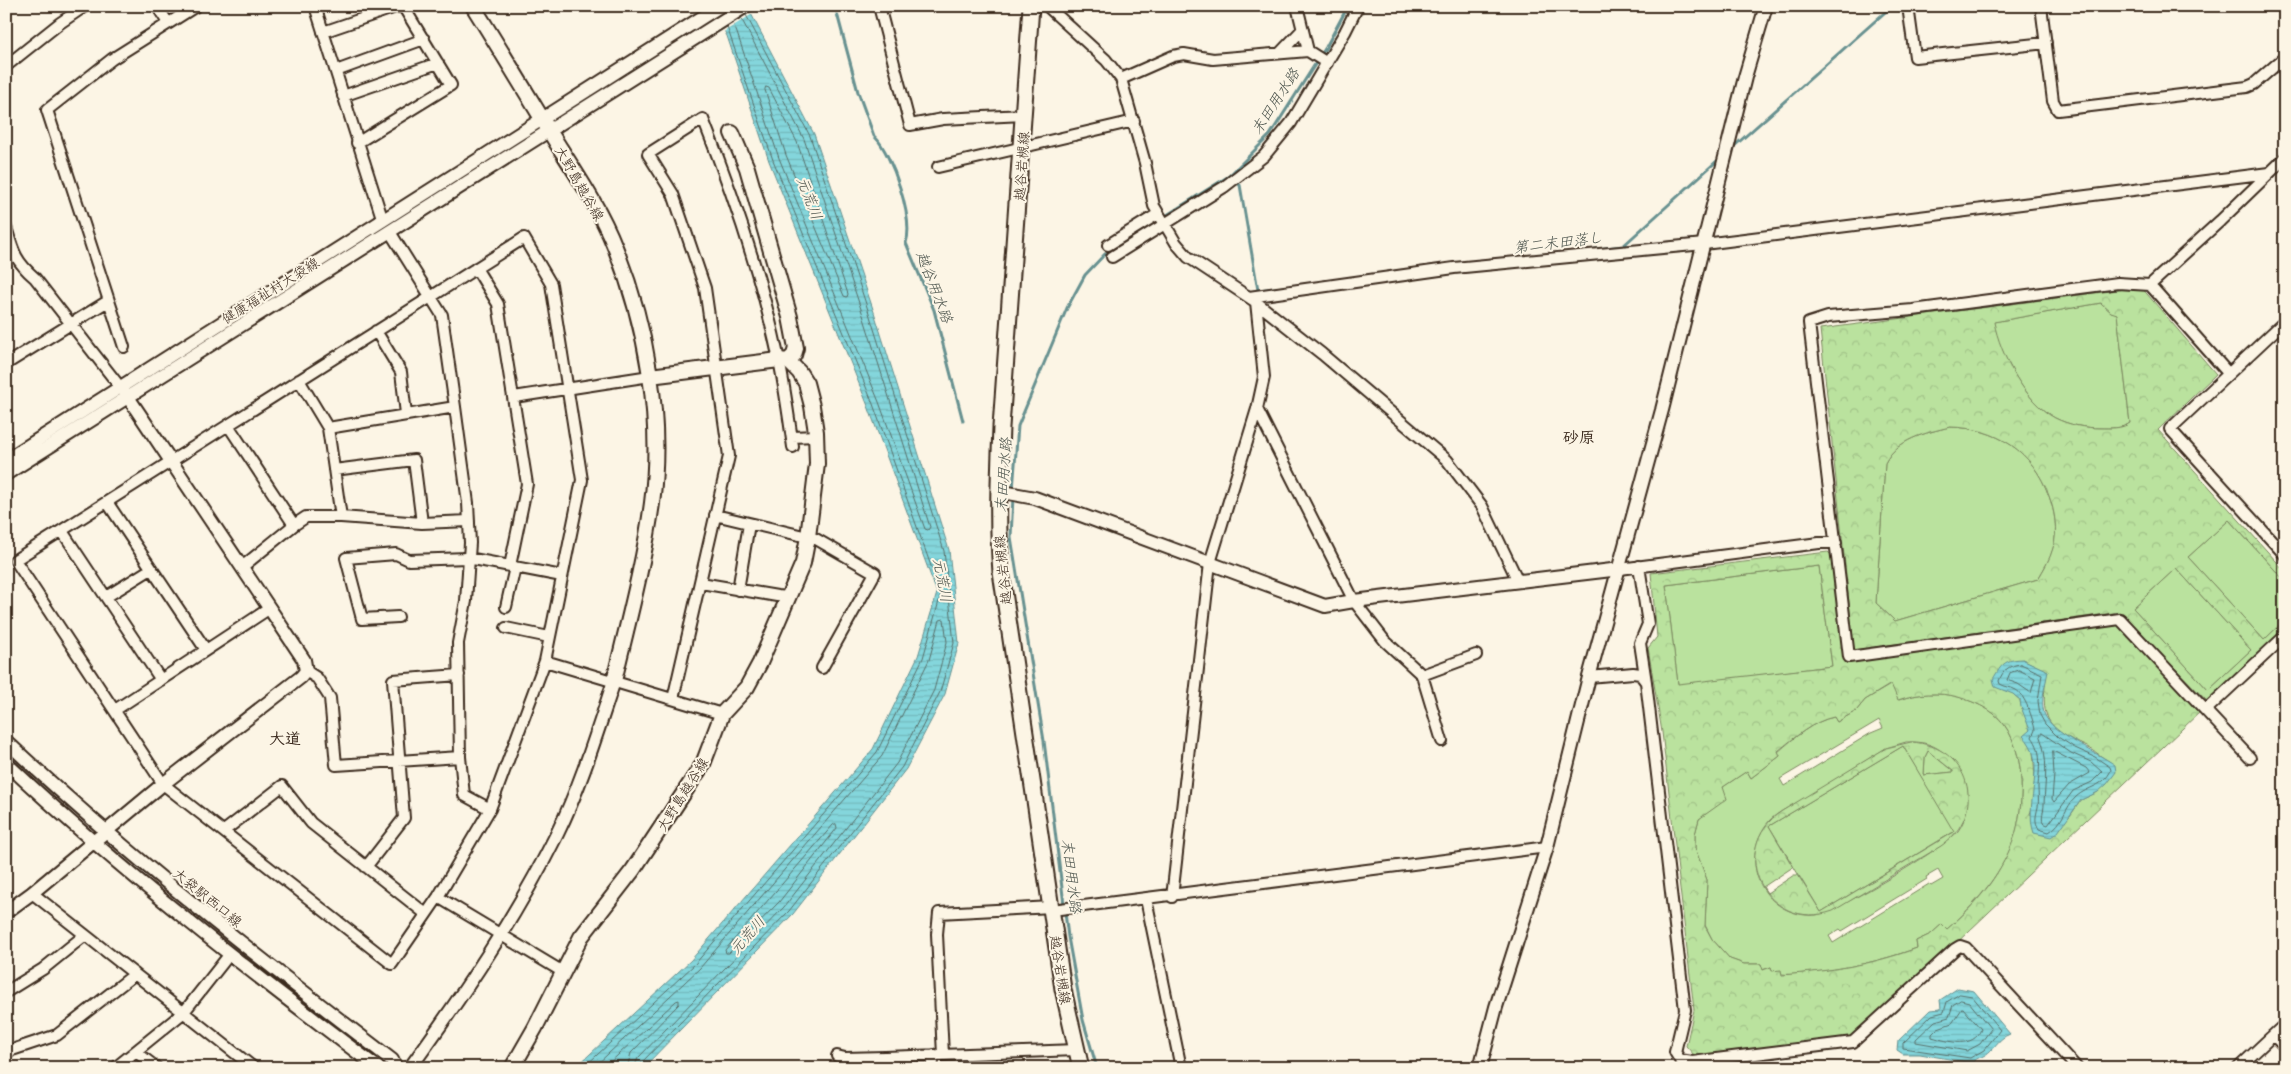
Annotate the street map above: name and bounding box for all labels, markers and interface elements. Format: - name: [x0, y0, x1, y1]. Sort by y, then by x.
- water label: 末田用水路: [1246, 63, 1305, 138]
- street label: 越谷岩槻線: [1009, 130, 1033, 202]
- street label: 大野島越谷線: [551, 142, 609, 224]
- water label: 元荒川: [792, 173, 828, 223]
- water label: 第二末田落し: [1512, 226, 1604, 258]
- water label: 越谷用水路: [911, 247, 959, 327]
- street label: 健康福祉村大袋線: [217, 252, 323, 328]
- district label: 砂原: [1563, 426, 1595, 448]
- water label: 末田用水路: [990, 436, 1016, 513]
- street label: 越谷岩槻線: [989, 534, 1015, 606]
- water label: 元荒川: [928, 556, 958, 604]
- district label: 大道: [269, 727, 301, 749]
- street label: 大野島越谷線: [652, 753, 712, 835]
- water label: 末田用水路: [1057, 837, 1087, 915]
- street label: 大袋駅西口線: [169, 863, 247, 931]
- water label: 元荒川: [724, 911, 770, 959]
- street label: 越谷岩槻線: [1046, 934, 1076, 1006]

